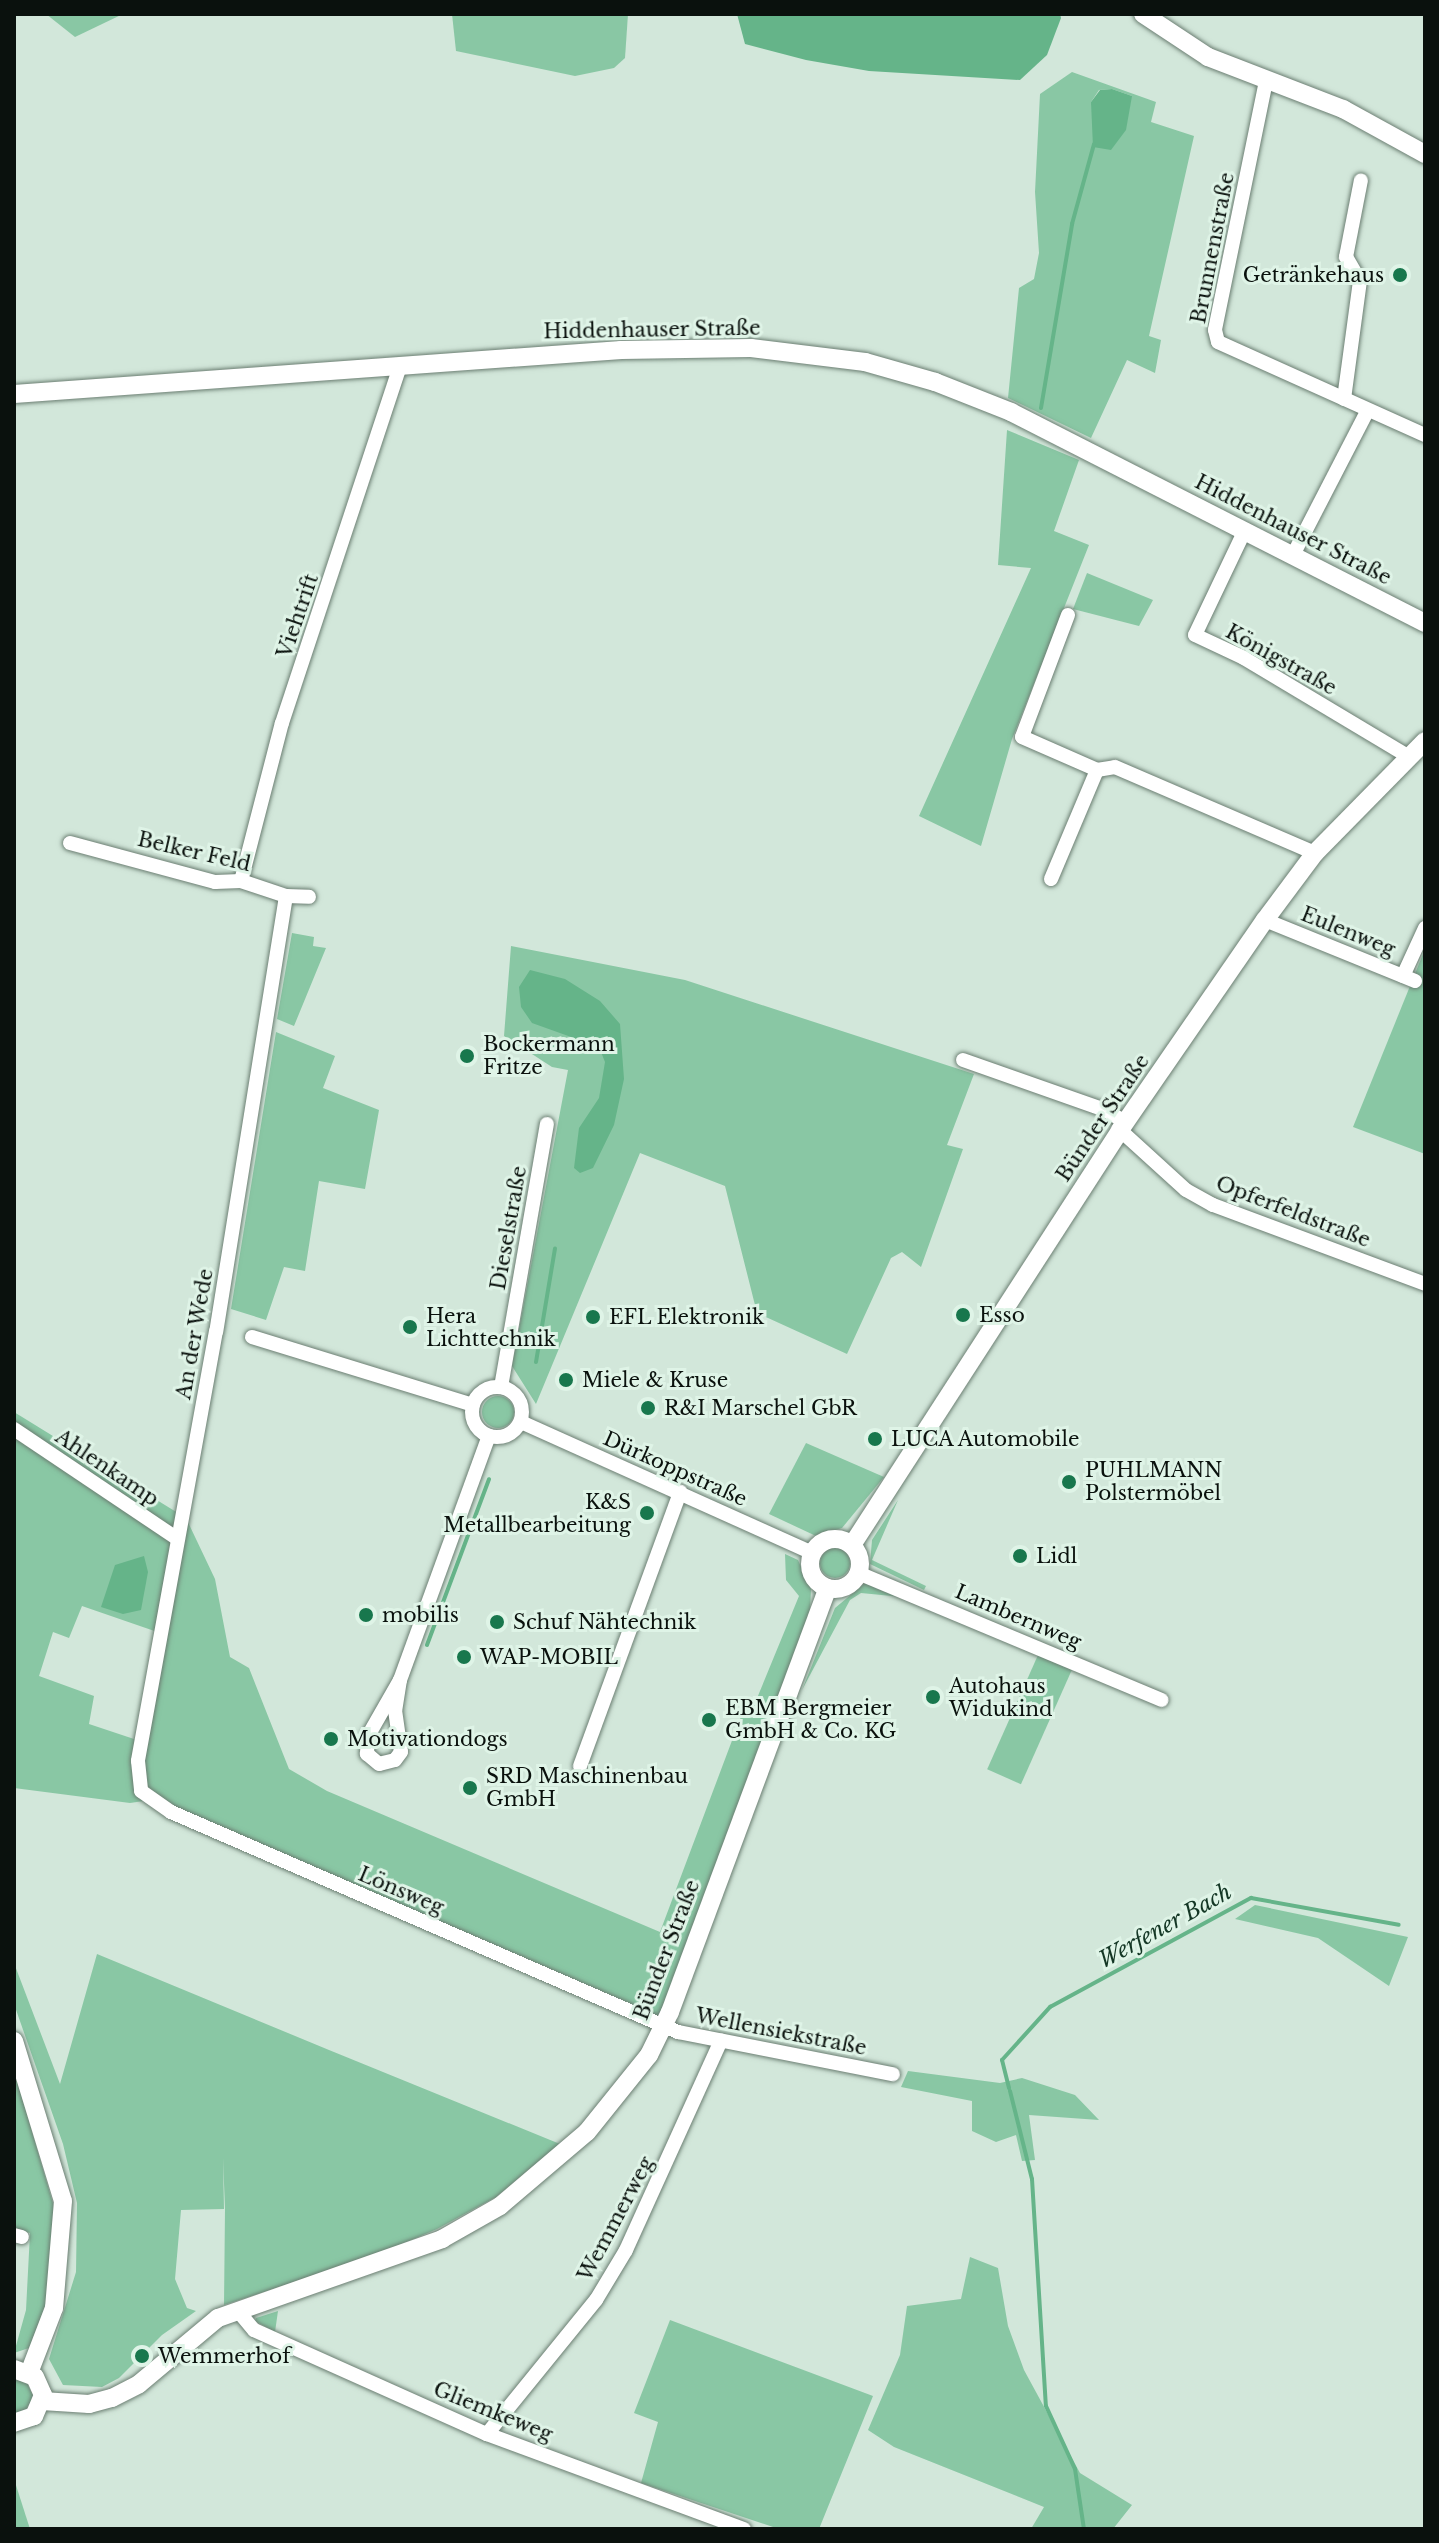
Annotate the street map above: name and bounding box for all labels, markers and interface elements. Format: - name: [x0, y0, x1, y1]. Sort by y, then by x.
- street label: Brunnenstraße: [1187, 170, 1239, 326]
- place label: Getränkehaus: [1243, 263, 1384, 287]
- marker: Getränkehaus: [1391, 266, 1409, 284]
- street label: Hiddenhauser Straße: [543, 316, 761, 344]
- street label: Hiddenhauser Straße: [1191, 470, 1395, 590]
- street label: Viehtrift: [272, 571, 324, 661]
- street label: Königstraße: [1221, 620, 1341, 700]
- street label: Belker Feld: [135, 827, 253, 877]
- street label: Eulenweg: [1297, 902, 1399, 962]
- place label: Bockermann Fritze: [483, 1032, 615, 1079]
- marker: Bockermann Fritze: [458, 1047, 476, 1065]
- street label: Bünder Straße: [1051, 1050, 1155, 1186]
- street label: Dieselstraße: [486, 1164, 532, 1292]
- street label: Opferfeldstraße: [1212, 1172, 1374, 1252]
- street label: An der Wede: [172, 1266, 218, 1402]
- place label: Esso: [979, 1303, 1025, 1327]
- place label: Hera Lichttechnik: [426, 1304, 556, 1351]
- place label: EFL Elektronik: [609, 1305, 765, 1329]
- marker: Esso: [954, 1306, 972, 1324]
- marker: EFL Elektronik: [584, 1308, 602, 1326]
- marker: Hera Lichttechnik: [401, 1318, 419, 1336]
- place label: Miele & Kruse: [582, 1368, 728, 1392]
- marker: Miele & Kruse: [557, 1371, 575, 1389]
- place label: R&I Marschel GbR: [664, 1396, 857, 1420]
- marker: R&I Marschel GbR: [639, 1399, 657, 1417]
- street label: Ahlenkamp: [51, 1425, 163, 1511]
- street label: Dürkoppstraße: [599, 1427, 751, 1511]
- place label: LUCA Automobile: [891, 1427, 1081, 1451]
- marker: LUCA Automobile: [866, 1430, 884, 1448]
- place label: PUHLMANN Polstermöbel: [1085, 1458, 1222, 1505]
- marker: PUHLMANN Polstermöbel: [1060, 1473, 1078, 1491]
- place label: K&S Metallbearbeitung: [443, 1490, 631, 1537]
- marker: K&S Metallbearbeitung: [638, 1504, 656, 1522]
- place label: Lidl: [1036, 1544, 1077, 1568]
- marker: Lidl: [1011, 1547, 1029, 1565]
- street label: Lambernweg: [951, 1580, 1085, 1654]
- place label: mobilis: [382, 1603, 459, 1627]
- marker: mobilis: [357, 1606, 375, 1624]
- place label: Schuf Nähtechnik: [513, 1610, 696, 1634]
- marker: Schuf Nähtechnik: [488, 1613, 506, 1631]
- place label: WAP-MOBIL: [480, 1645, 618, 1669]
- marker: WAP-MOBIL: [455, 1648, 473, 1666]
- place label: Autohaus Widukind: [949, 1674, 1052, 1721]
- marker: Autohaus Widukind: [924, 1688, 942, 1706]
- place label: EBM Bergmeier GmbH & Co. KG: [725, 1696, 896, 1743]
- marker: EBM Bergmeier GmbH & Co. KG: [700, 1711, 718, 1729]
- place label: Motivationdogs: [347, 1727, 508, 1751]
- marker: Motivationdogs: [322, 1730, 340, 1748]
- place label: SRD Maschinenbau GmbH: [486, 1764, 688, 1811]
- marker: SRD Maschinenbau GmbH: [461, 1779, 479, 1797]
- street label: Lönsweg: [355, 1862, 447, 1920]
- street label: Bünder Straße: [629, 1876, 705, 2024]
- water label: Werfener Bach: [1094, 1878, 1236, 1974]
- street label: Wellensiekstraße: [693, 2004, 869, 2060]
- street label: Wemmerweg: [573, 2153, 659, 2285]
- place label: Wemmerhof: [158, 2344, 290, 2368]
- marker: Wemmerhof: [133, 2347, 151, 2365]
- street label: Gliemkeweg: [430, 2377, 556, 2447]

